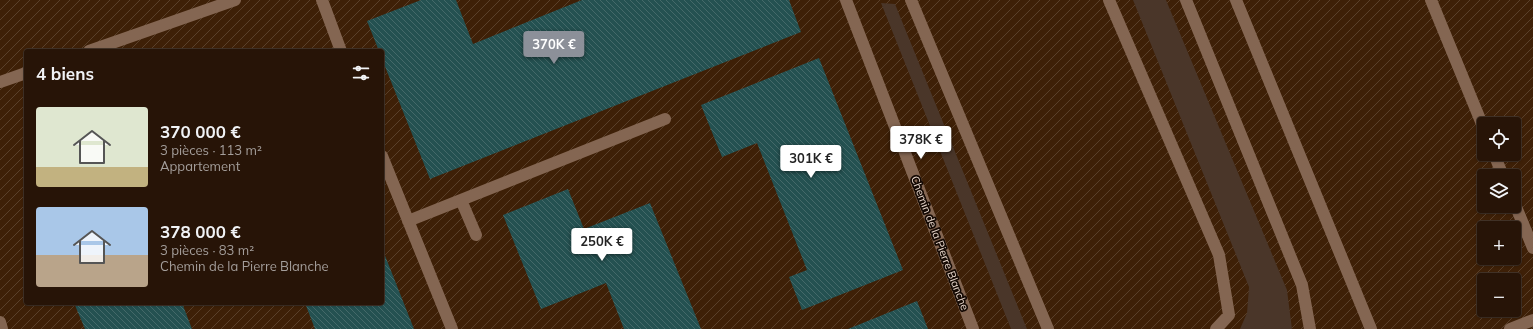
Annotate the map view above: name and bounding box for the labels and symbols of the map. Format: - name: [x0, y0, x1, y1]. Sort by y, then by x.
- pin: 370K €: [521, 31, 587, 65]
- pin: 378K €: [888, 126, 954, 160]
- pin: 301K €: [778, 145, 844, 179]
- street label: Chemin de la Pierre Blanche: [908, 174, 972, 312]
- pin: 250K €: [569, 228, 635, 262]

